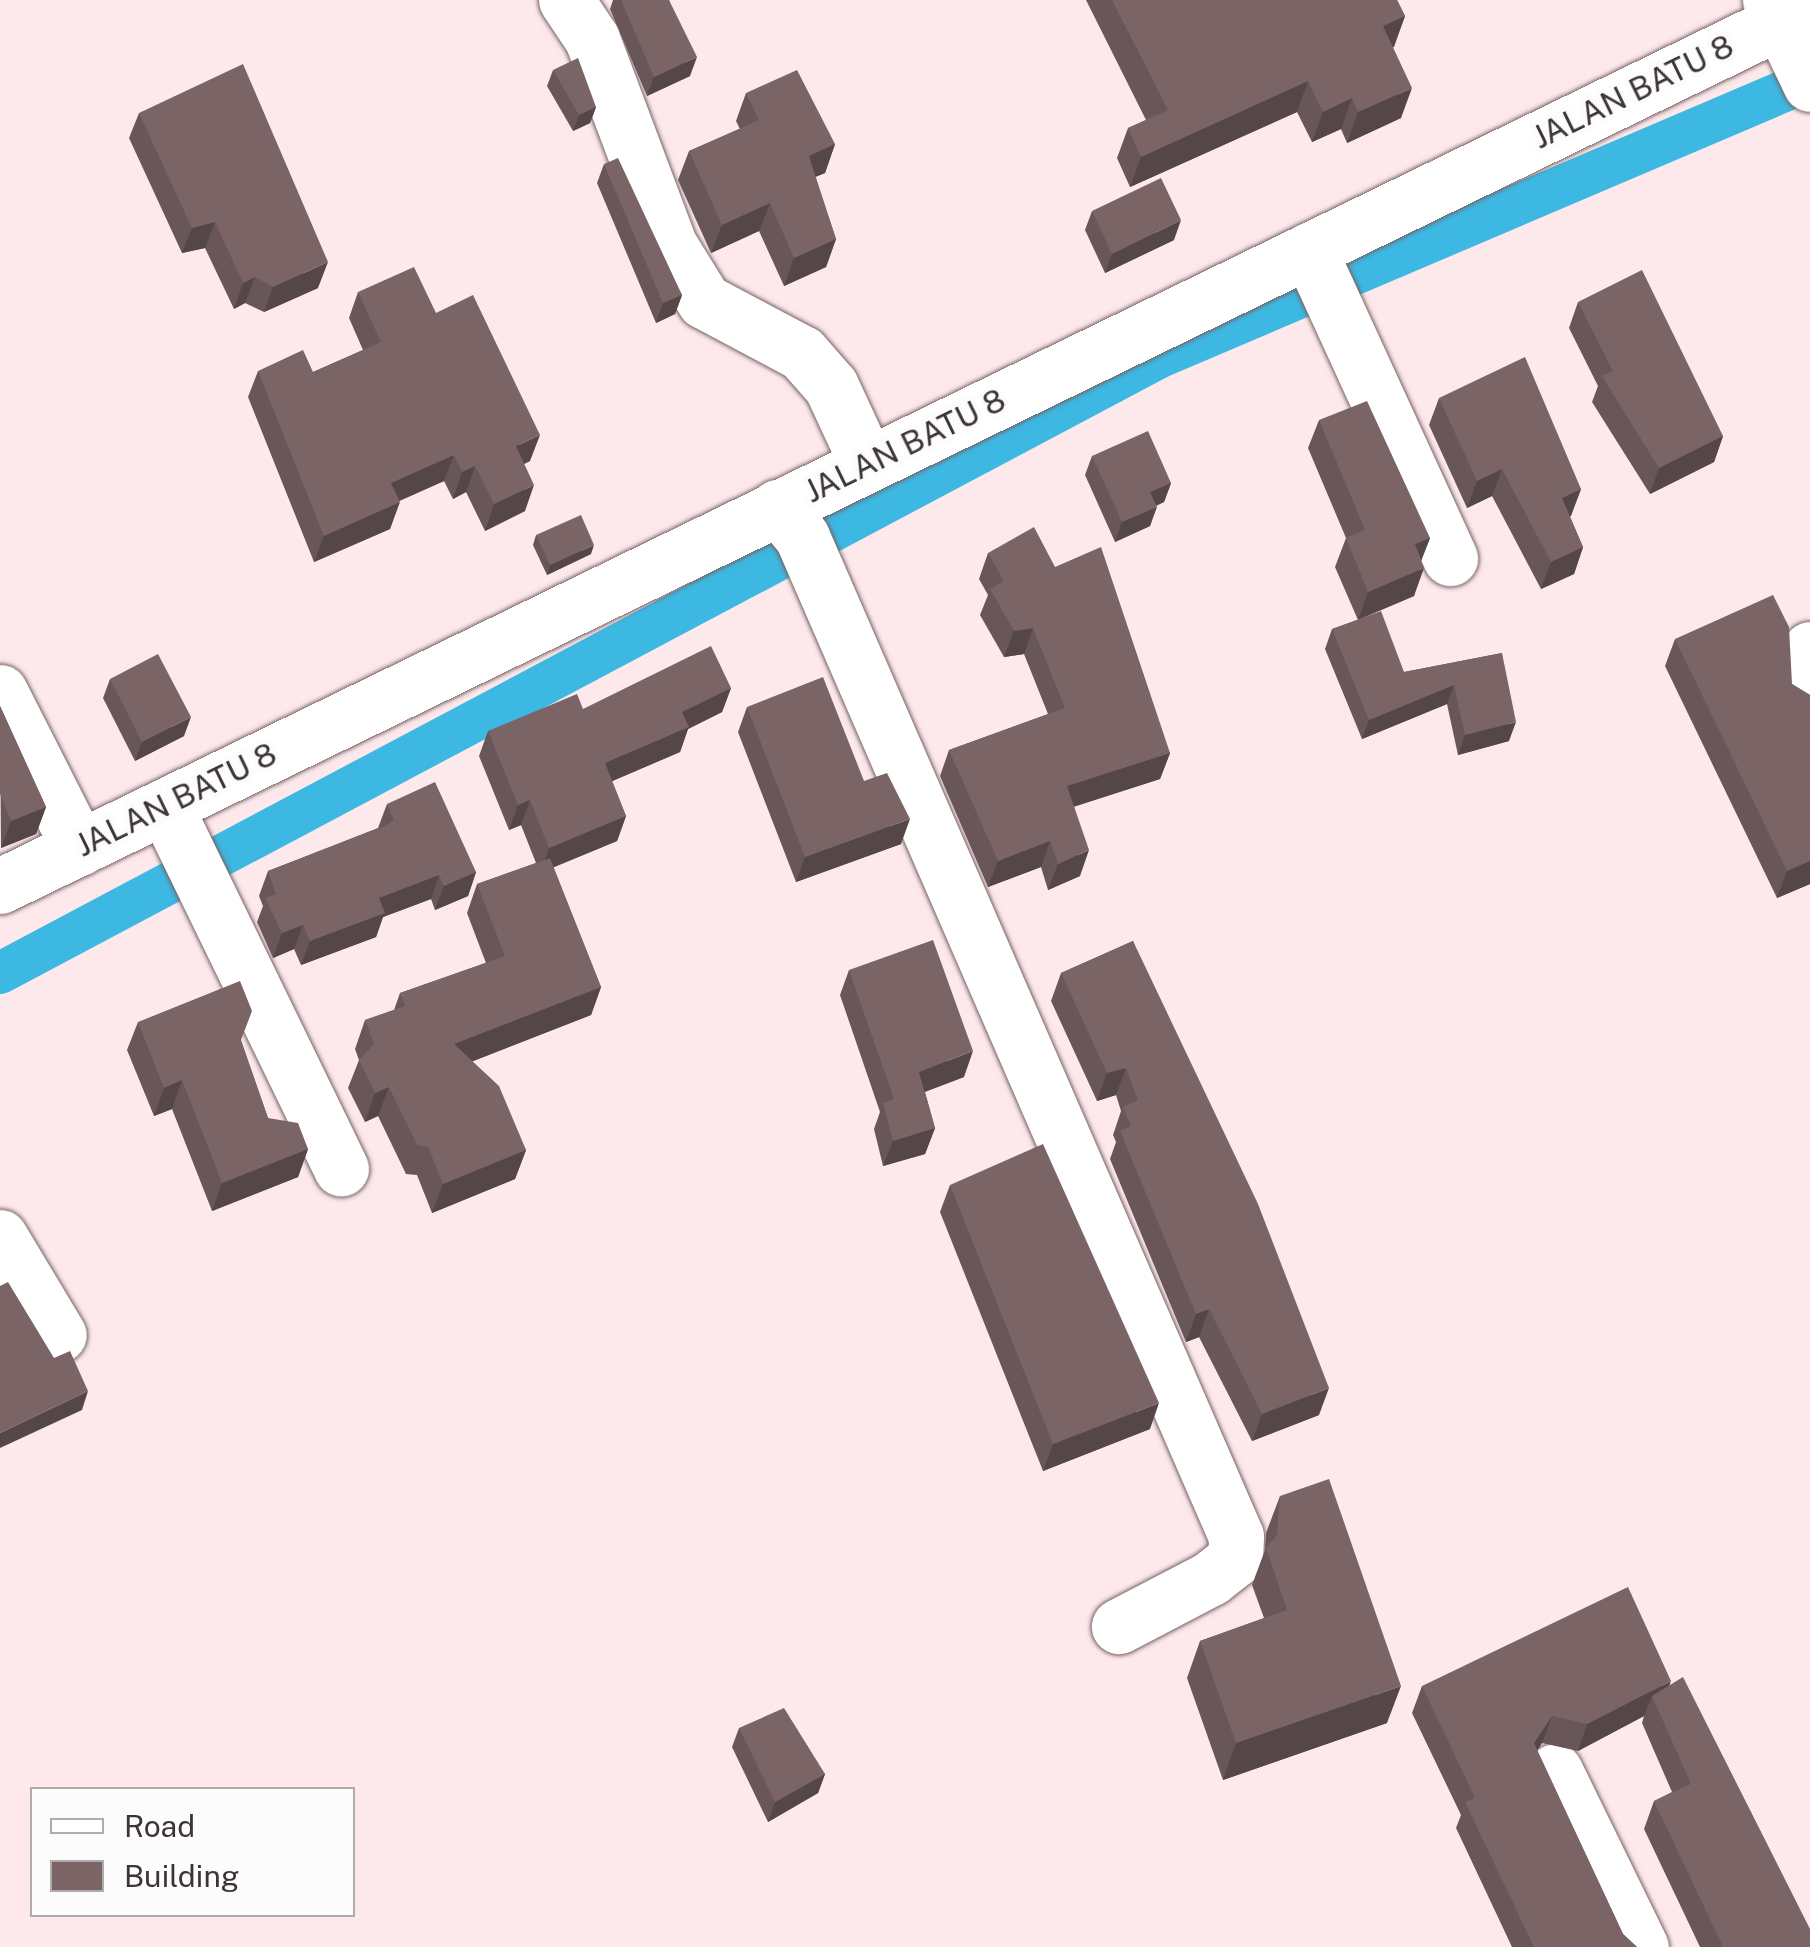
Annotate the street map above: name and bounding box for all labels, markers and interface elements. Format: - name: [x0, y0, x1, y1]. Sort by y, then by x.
- street label: JALAN BATU 8: [1526, 27, 1740, 157]
- street label: JALAN BATU 8: [798, 381, 1012, 511]
- street label: JALAN BATU 8: [69, 735, 283, 865]
- legend: [30, 1787, 355, 1917]
- text: Road: [124, 1808, 195, 1844]
- text: Building: [124, 1858, 239, 1894]

